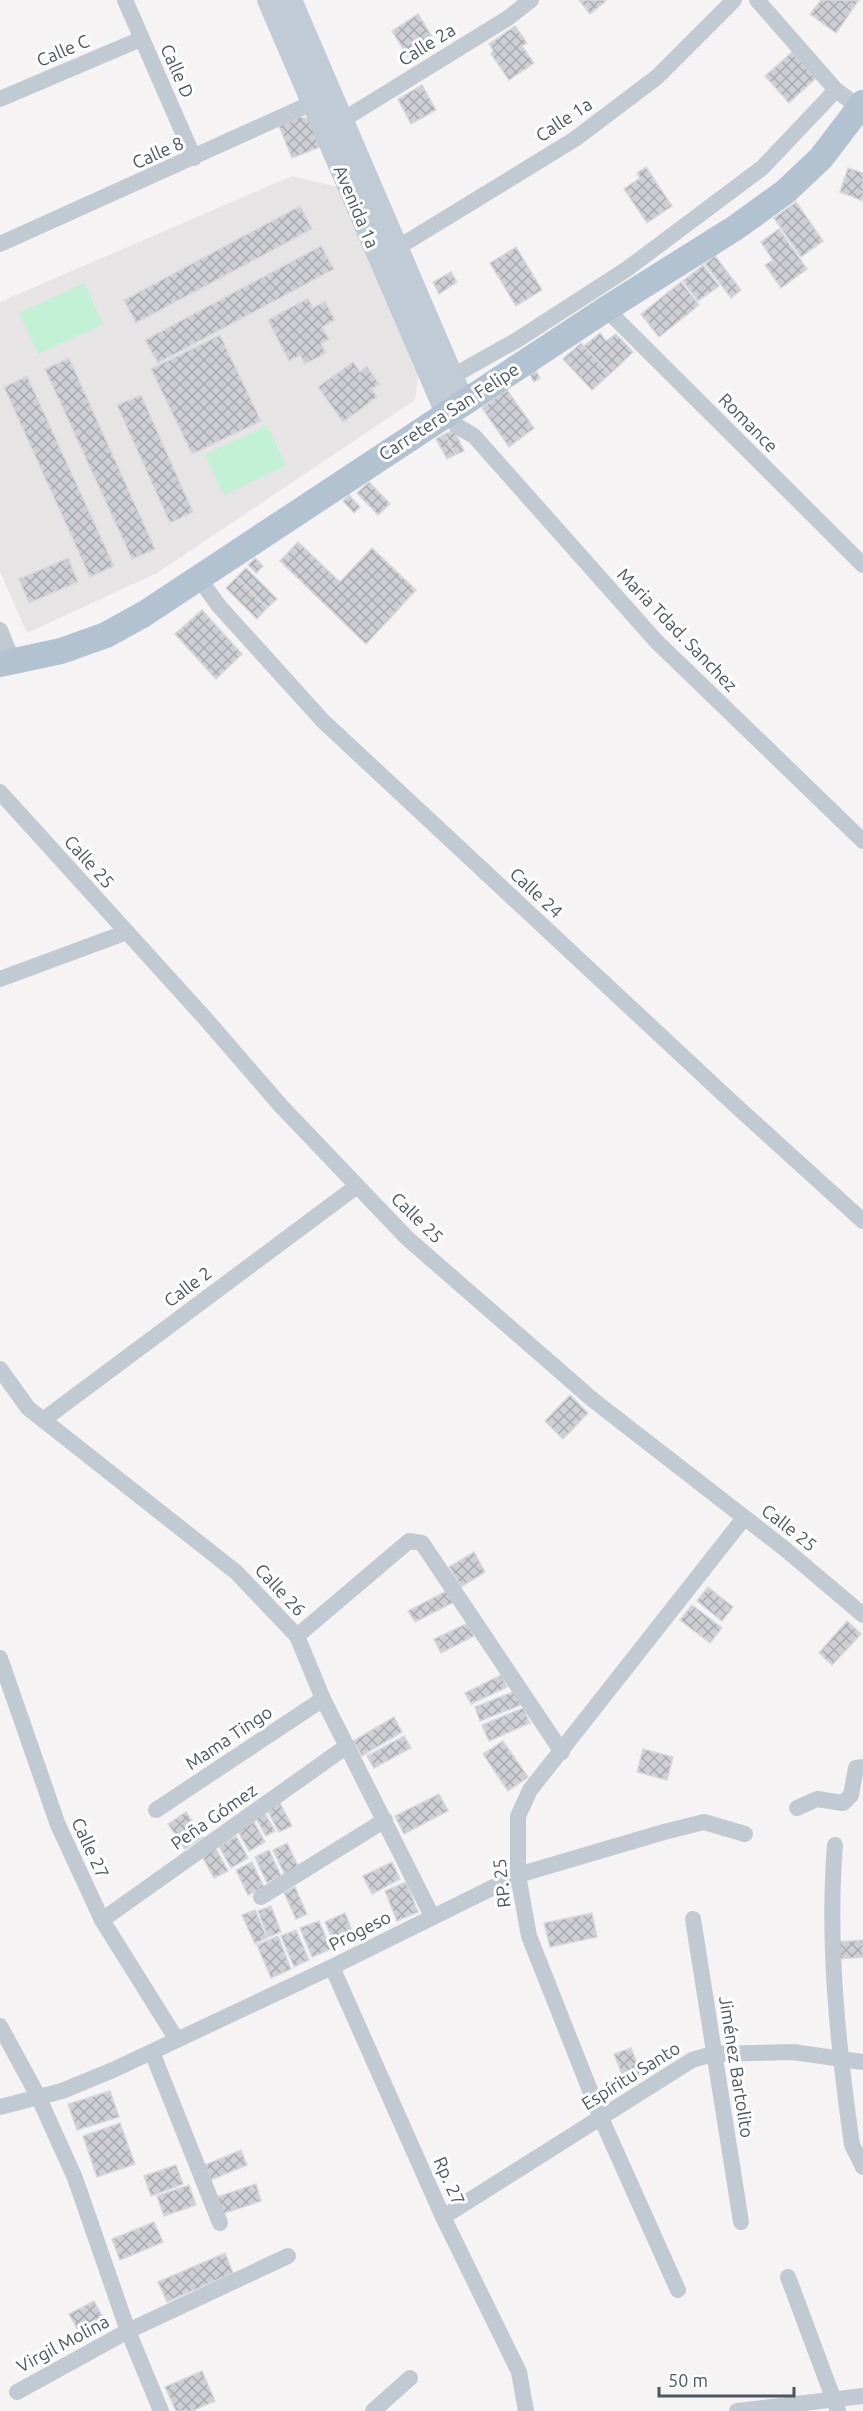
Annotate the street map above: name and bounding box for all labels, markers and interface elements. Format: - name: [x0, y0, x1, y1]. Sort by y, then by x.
- street label: Calle 2a: [394, 19, 459, 69]
- street label: Calle C: [33, 30, 92, 70]
- street label: Calle D: [157, 41, 199, 100]
- street label: Calle 1a: [532, 93, 595, 145]
- street label: Calle 8: [129, 132, 186, 172]
- street label: Avenida 1a: [330, 162, 383, 251]
- street label: Carretera San Felipe: [375, 358, 522, 464]
- street label: Romance: [715, 389, 782, 456]
- street label: Maria Tdad. Sanchez: [614, 564, 742, 695]
- street label: Calle 25: [61, 831, 119, 892]
- street label: Calle 24: [506, 863, 567, 921]
- street label: Calle 25: [388, 1188, 448, 1247]
- street label: Calle 2: [160, 1262, 215, 1310]
- street label: Calle 25: [758, 1500, 821, 1555]
- street label: Calle 26: [252, 1559, 310, 1620]
- street label: Mama Tingo: [182, 1701, 275, 1773]
- street label: Peña Gómez: [167, 1779, 260, 1853]
- street label: Calle 27: [68, 1814, 114, 1881]
- street label: RP. 25: [488, 1857, 514, 1909]
- street label: Progeso: [325, 1906, 394, 1954]
- street label: Jiménez Bartolito: [716, 1995, 758, 2139]
- street label: Espíritu Santo: [578, 2037, 683, 2113]
- street label: Rp. 27: [430, 2153, 469, 2208]
- street label: Virgil Molina: [13, 2310, 112, 2376]
- scale bar: [659, 2360, 794, 2398]
- text: 50 m: [668, 2370, 708, 2390]

